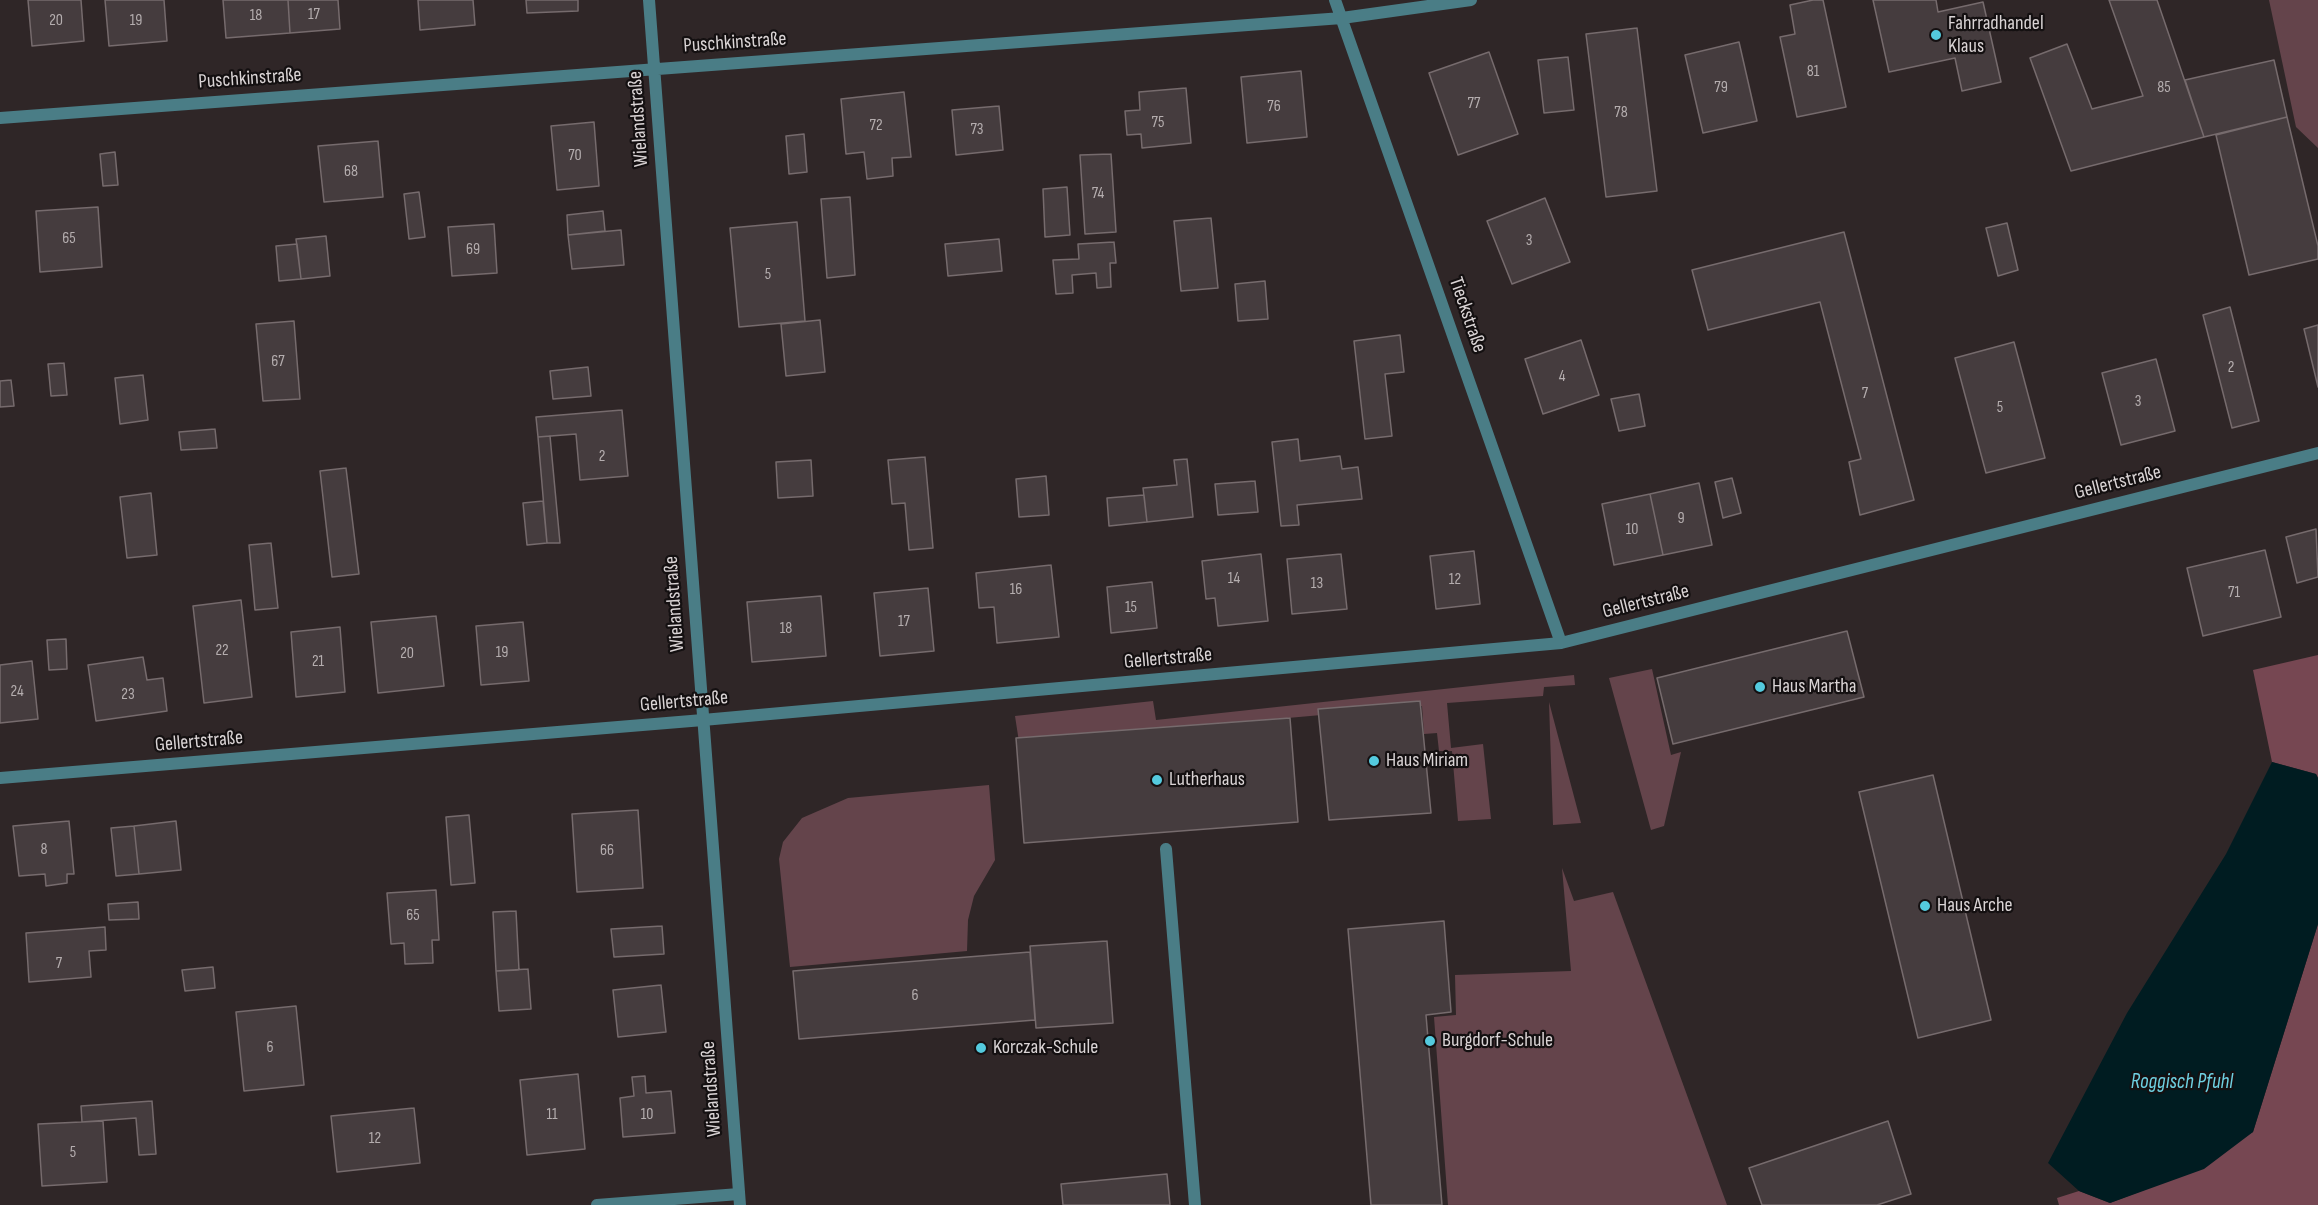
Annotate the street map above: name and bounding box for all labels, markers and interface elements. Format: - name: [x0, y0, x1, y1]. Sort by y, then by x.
- house number: 17: [308, 5, 320, 25]
- house number: 18: [250, 6, 262, 26]
- house number: 20: [49, 11, 63, 31]
- house number: 19: [130, 11, 142, 31]
- place label: Fahrradhandel Klaus: [1948, 12, 2044, 59]
- street label: Puschkinstraße: [683, 27, 787, 59]
- marker: Fahrradhandel Klaus: [1929, 28, 1943, 42]
- house number: 81: [1807, 62, 1819, 82]
- street label: Puschkinstraße: [198, 63, 302, 95]
- street label: Wielandstraße: [624, 70, 654, 168]
- house number: 79: [1714, 78, 1728, 98]
- house number: 85: [2157, 78, 2171, 98]
- house number: 77: [1468, 94, 1480, 114]
- house number: 76: [1267, 97, 1281, 117]
- house number: 78: [1614, 103, 1628, 123]
- house number: 75: [1152, 113, 1164, 133]
- house number: 72: [870, 116, 882, 136]
- house number: 73: [970, 120, 984, 140]
- house number: 70: [568, 146, 582, 166]
- house number: 68: [344, 162, 358, 182]
- house number: 74: [1092, 184, 1104, 204]
- house number: 65: [62, 229, 76, 249]
- house number: 3: [1526, 231, 1532, 251]
- house number: 69: [466, 240, 480, 260]
- house number: 5: [765, 265, 771, 285]
- street label: Tieckstraße: [1443, 274, 1491, 356]
- house number: 67: [271, 352, 285, 372]
- house number: 2: [2228, 358, 2234, 378]
- house number: 4: [1559, 367, 1565, 387]
- house number: 7: [1862, 384, 1868, 404]
- house number: 3: [2135, 392, 2141, 412]
- house number: 5: [1997, 398, 2003, 418]
- house number: 2: [599, 447, 605, 467]
- street label: Gellertstraße: [2072, 461, 2164, 505]
- house number: 9: [1677, 509, 1685, 529]
- house number: 10: [1626, 520, 1638, 540]
- street label: Wielandstraße: [660, 555, 690, 653]
- house number: 14: [1228, 569, 1240, 589]
- house number: 12: [1449, 570, 1461, 590]
- house number: 13: [1311, 574, 1323, 594]
- house number: 16: [1010, 580, 1022, 600]
- street label: Gellertstraße: [1600, 580, 1692, 624]
- house number: 71: [2228, 583, 2240, 603]
- house number: 15: [1125, 598, 1137, 618]
- house number: 17: [898, 612, 910, 632]
- house number: 18: [780, 619, 792, 639]
- house number: 22: [215, 641, 229, 661]
- house number: 19: [496, 643, 508, 663]
- street label: Gellertstraße: [1123, 643, 1213, 675]
- house number: 20: [400, 644, 414, 664]
- house number: 21: [312, 652, 324, 672]
- place label: Haus Martha: [1772, 675, 1856, 699]
- marker: Haus Martha: [1753, 680, 1767, 694]
- house number: 24: [10, 682, 24, 702]
- house number: 23: [121, 685, 135, 705]
- street label: Gellertstraße: [639, 686, 729, 718]
- street label: Gellertstraße: [154, 726, 244, 758]
- place label: Haus Miriam: [1386, 749, 1468, 773]
- marker: Haus Miriam: [1367, 754, 1381, 768]
- place label: Lutherhaus: [1169, 768, 1245, 792]
- marker: Lutherhaus: [1150, 773, 1164, 787]
- house number: 8: [40, 840, 48, 860]
- house number: 66: [600, 841, 614, 861]
- place label: Haus Arche: [1937, 894, 2013, 918]
- marker: Haus Arche: [1918, 899, 1932, 913]
- house number: 65: [406, 906, 420, 926]
- house number: 7: [56, 954, 62, 974]
- house number: 6: [911, 986, 919, 1006]
- place label: Burgdorf-Schule: [1442, 1029, 1553, 1053]
- marker: Burgdorf-Schule: [1423, 1034, 1437, 1048]
- place label: Korczak-Schule: [993, 1036, 1098, 1060]
- house number: 6: [266, 1038, 274, 1058]
- street label: Wielandstraße: [697, 1040, 727, 1138]
- marker: Korczak-Schule: [974, 1041, 988, 1055]
- water label: Roggisch Pfuhl: [2131, 1070, 2233, 1096]
- house number: 11: [546, 1105, 558, 1125]
- house number: 10: [641, 1105, 653, 1125]
- house number: 12: [369, 1129, 381, 1149]
- house number: 5: [70, 1143, 76, 1163]

